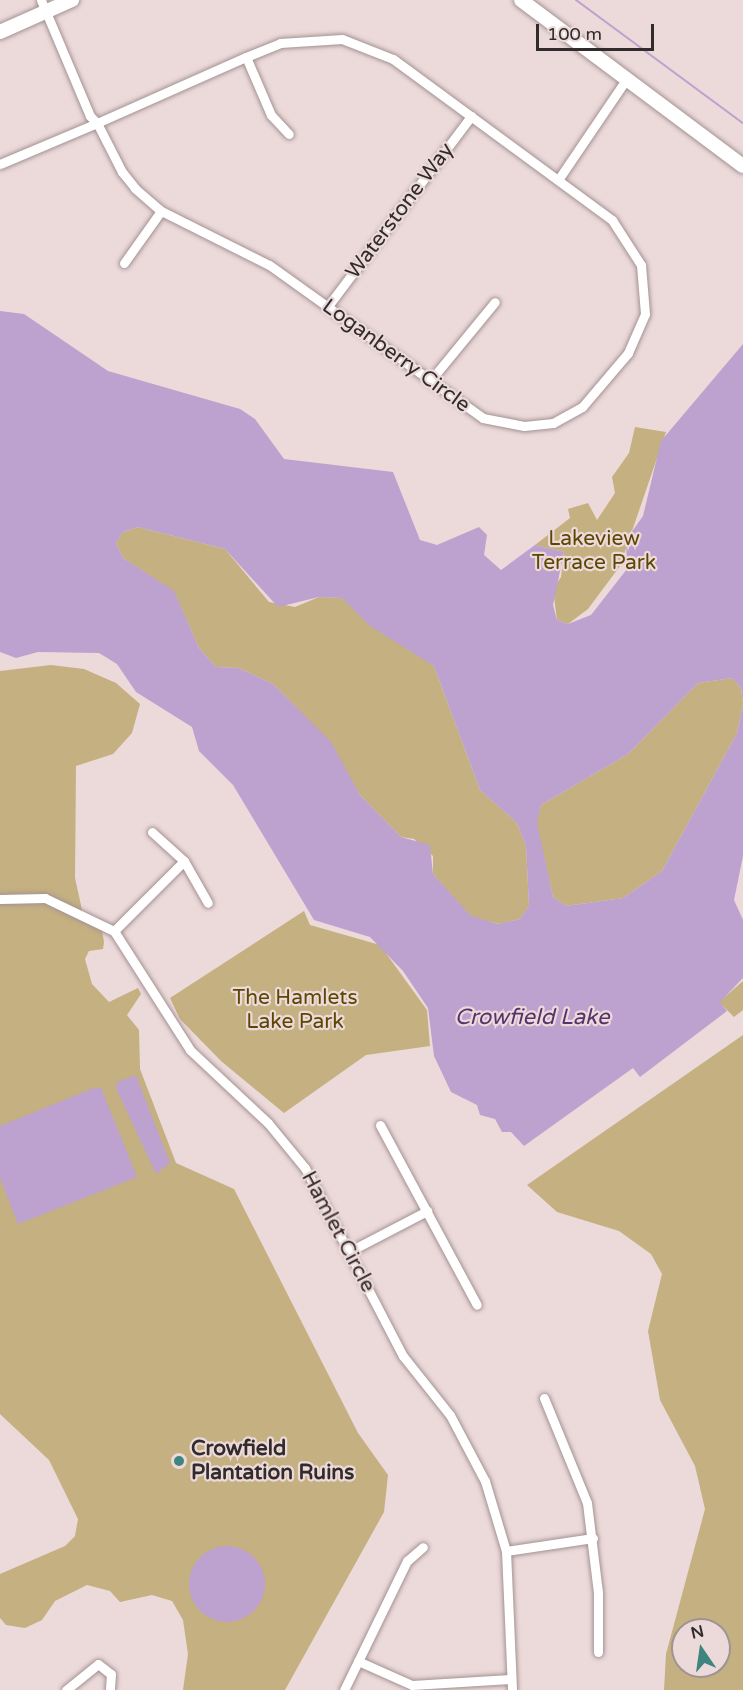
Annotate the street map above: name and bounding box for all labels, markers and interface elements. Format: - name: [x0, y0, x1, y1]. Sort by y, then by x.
- scale bar: [539, 12, 658, 50]
- text: 100 m: [547, 23, 602, 45]
- street label: Waterstone Way: [341, 138, 459, 284]
- street label: Loganberry Circle: [317, 294, 475, 418]
- park label: Lakeview Terrace Park: [532, 526, 656, 576]
- park label: The Hamlets Lake Park: [233, 985, 357, 1035]
- water label: Crowfield Lake: [455, 1005, 609, 1031]
- street label: Hamlet Circle: [296, 1167, 380, 1297]
- place label: Crowfield Plantation Ruins: [191, 1436, 354, 1486]
- marker: Crowfield Plantation Ruins: [172, 1454, 186, 1468]
- north arrow: [671, 1618, 731, 1678]
- text: N: [689, 1621, 706, 1644]

